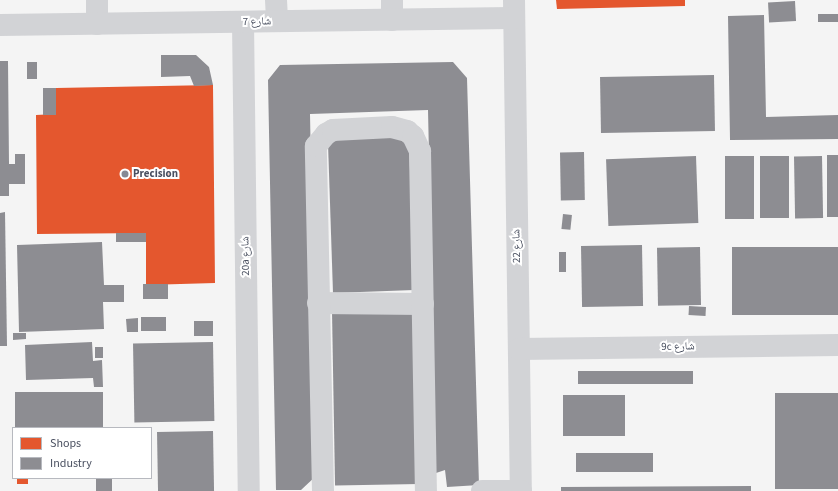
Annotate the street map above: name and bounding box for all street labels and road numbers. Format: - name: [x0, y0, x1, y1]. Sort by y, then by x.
- street label: شارع 7: [243, 15, 271, 29]
- street label: شارع 22: [510, 229, 524, 263]
- street label: 20a شارع: [239, 236, 253, 276]
- street label: 9c شارع: [661, 340, 695, 354]

